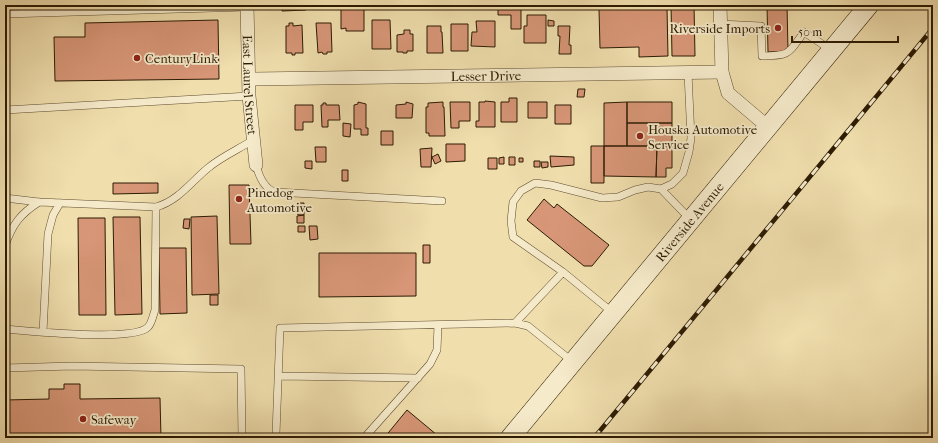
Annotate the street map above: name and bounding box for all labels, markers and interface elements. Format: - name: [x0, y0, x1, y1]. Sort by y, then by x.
- scale bar: [792, 18, 898, 44]
- place label: Riverside Imports: [669, 21, 770, 36]
- marker: Riverside Imports: [773, 23, 783, 33]
- text: 50 m: [798, 25, 822, 39]
- street label: East Laurel Street: [240, 35, 260, 136]
- place label: CenturyLink: [145, 51, 218, 66]
- marker: CenturyLink: [132, 53, 142, 63]
- street label: Lesser Drive: [451, 67, 522, 84]
- place label: Houska Automotive Service: [648, 122, 758, 152]
- marker: Houska Automotive Service: [635, 131, 645, 141]
- street label: Riverside Avenue: [652, 179, 727, 264]
- place label: Pinedog Automotive: [246, 185, 313, 215]
- marker: Pinedog Automotive: [234, 194, 244, 204]
- place label: Safeway: [91, 412, 137, 427]
- marker: Safeway: [78, 414, 88, 424]

